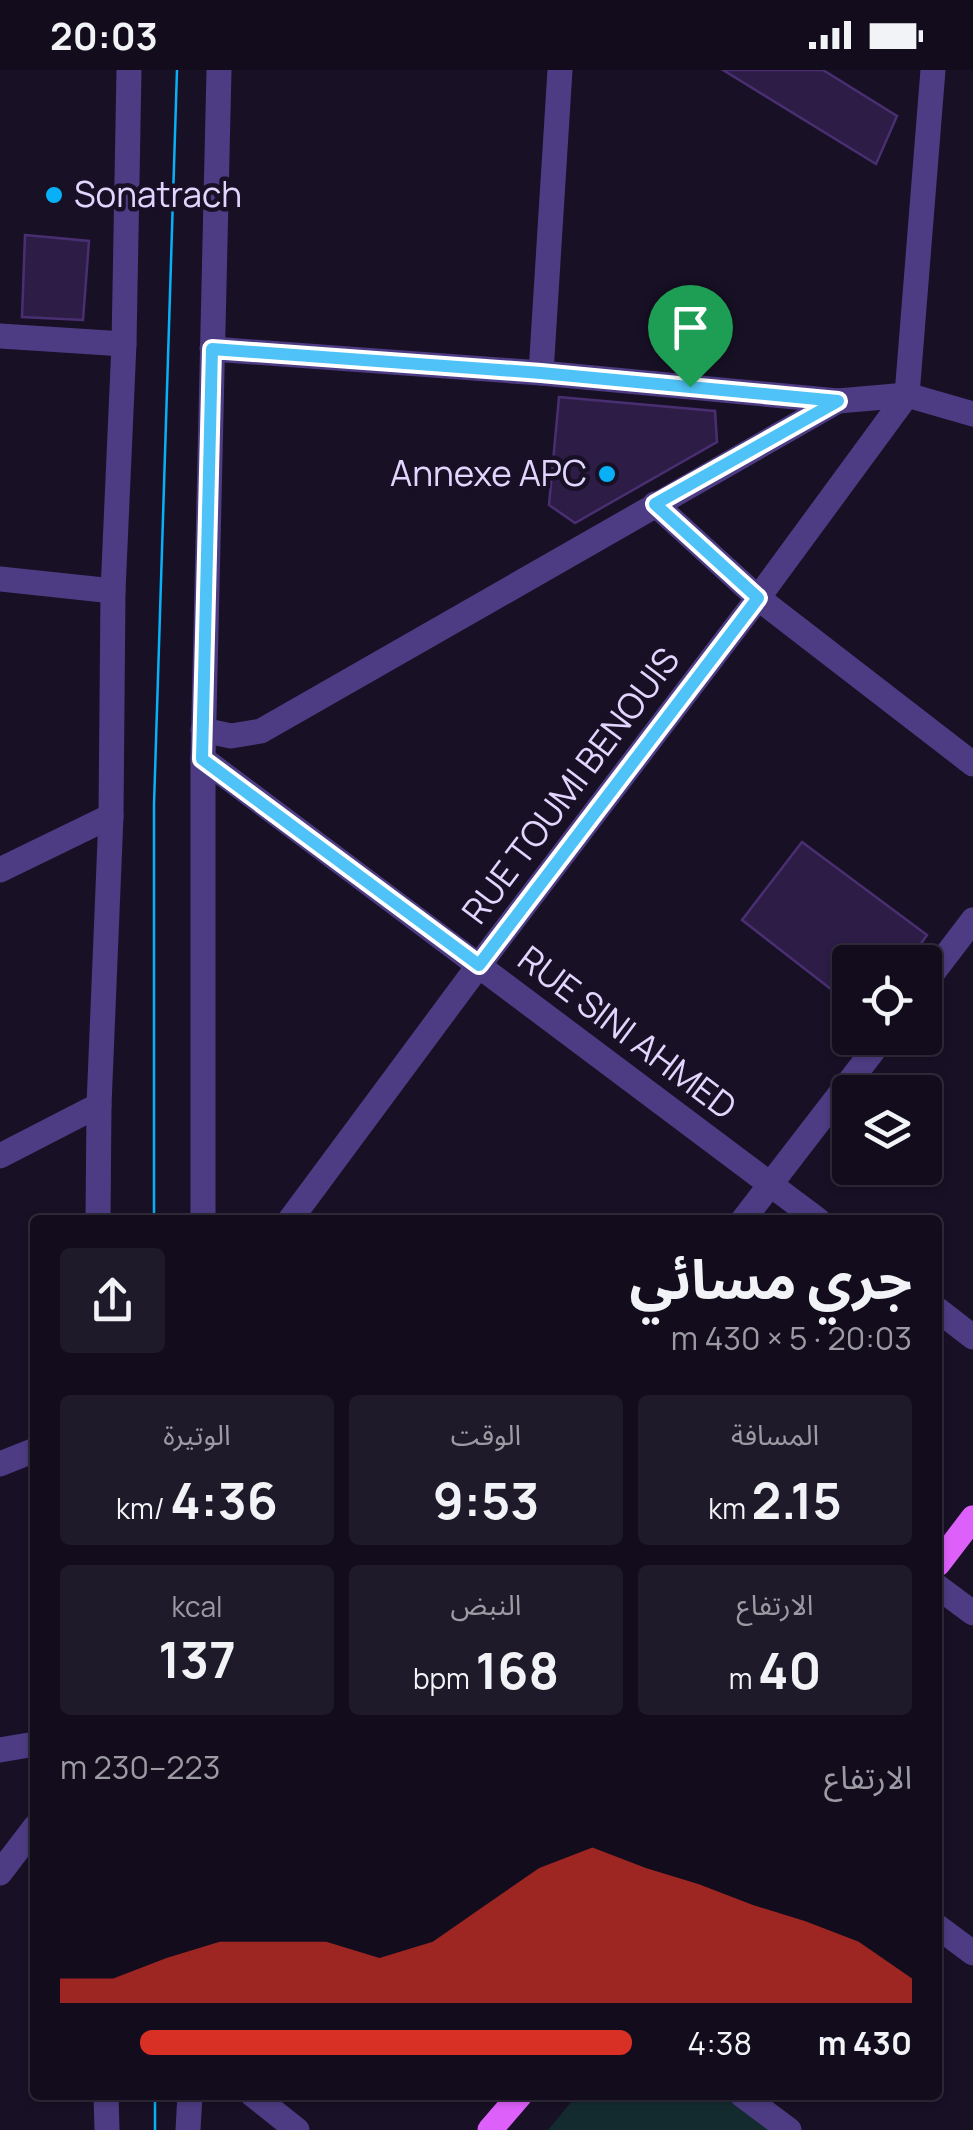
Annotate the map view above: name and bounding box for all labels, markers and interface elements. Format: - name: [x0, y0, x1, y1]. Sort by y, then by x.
- text: 20:03: [50, 9, 158, 61]
- place label: Sonatrach: [74, 170, 242, 218]
- marker: Sonatrach: [43, 184, 65, 206]
- pin: [648, 285, 733, 388]
- icon: arrive: [663, 300, 718, 355]
- place label: Annexe APC: [390, 449, 587, 497]
- marker: Annexe APC: [596, 463, 618, 485]
- street label: RUE TOUMI BENOUIS: [451, 638, 690, 933]
- street label: RUE SINI AHMED: [509, 934, 746, 1130]
- map controls: [832, 945, 942, 1185]
- button: locate: [832, 945, 942, 1055]
- button: layers: [832, 1075, 942, 1185]
- text: جري مسائي: [630, 1240, 912, 1316]
- button: share: [60, 1248, 165, 1353]
- text: 20:03 · 5 × 430 m: [671, 1316, 912, 1360]
- text: الوتيرة: [163, 1415, 231, 1453]
- text: الوقت: [451, 1415, 521, 1453]
- text: المسافة: [731, 1415, 819, 1453]
- text: 4:36: [170, 1466, 278, 1534]
- text: 9:53: [433, 1466, 539, 1534]
- text: 2.15: [752, 1466, 842, 1534]
- text: /km: [116, 1489, 170, 1527]
- text: km: [708, 1489, 752, 1527]
- text: النبض: [450, 1585, 522, 1623]
- text: الارتفاع: [737, 1585, 813, 1623]
- text: kcal: [171, 1587, 223, 1625]
- text: 137: [158, 1625, 236, 1693]
- text: 168: [475, 1636, 559, 1704]
- text: 40: [758, 1636, 821, 1704]
- text: bpm: [413, 1659, 475, 1697]
- text: m: [729, 1659, 758, 1697]
- text: 223–230 m: [60, 1745, 220, 1789]
- text: الارتفاع: [824, 1755, 912, 1799]
- text: 4:38: [687, 2021, 752, 2065]
- text: 430 m: [818, 2021, 912, 2065]

